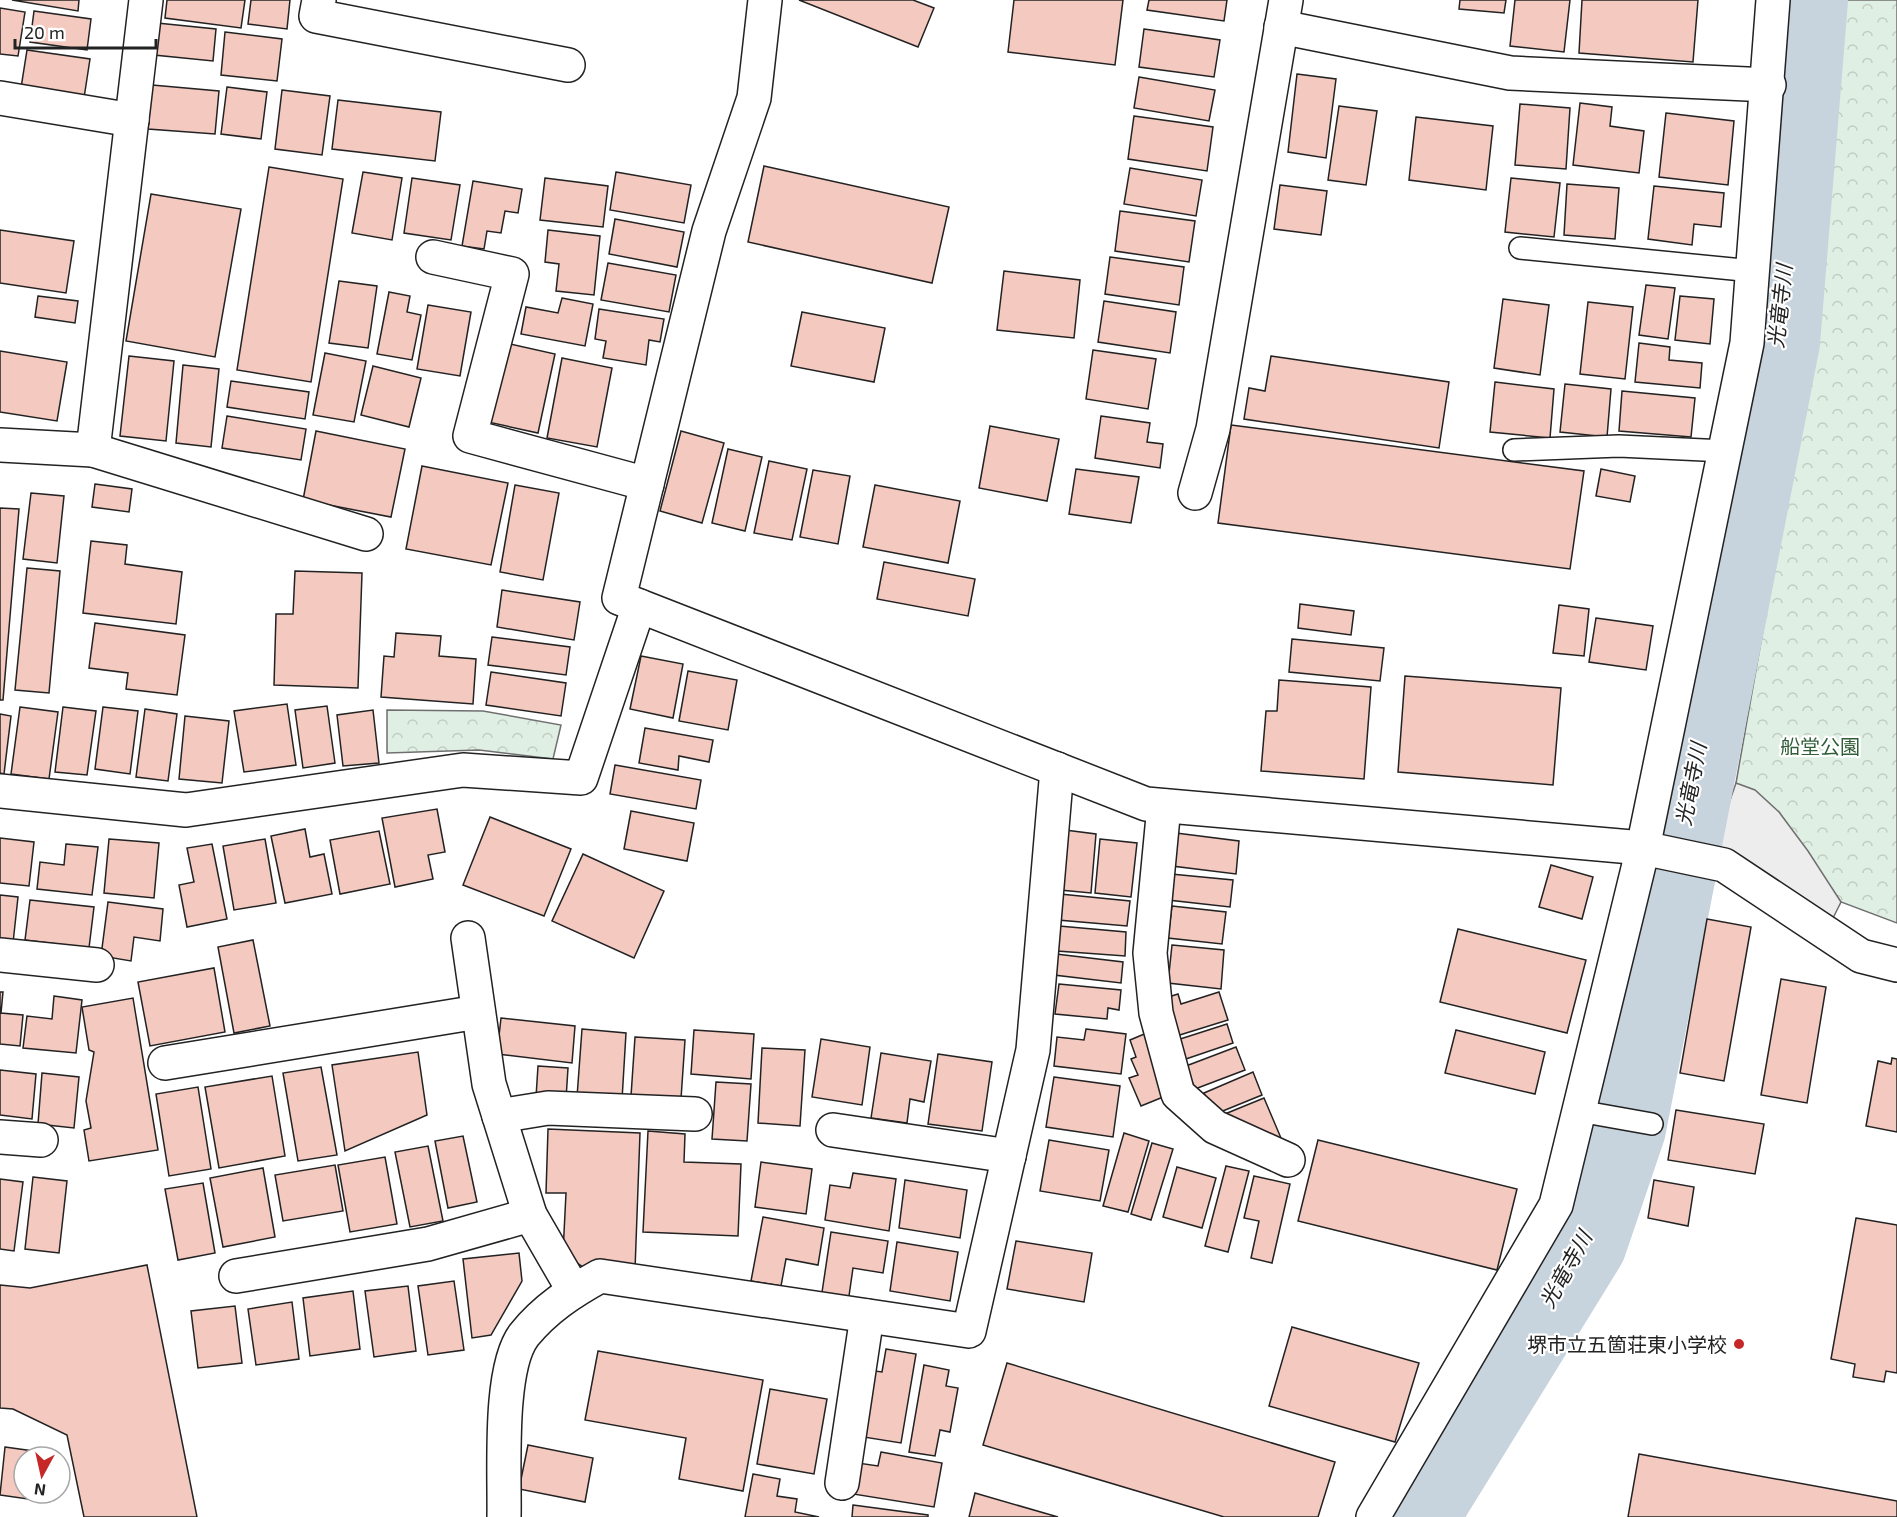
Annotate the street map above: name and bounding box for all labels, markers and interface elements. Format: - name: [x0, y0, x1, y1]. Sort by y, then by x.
- scale bar: [15, 12, 156, 50]
- text: 20 m: [24, 21, 65, 43]
- water label: 光竜寺川: [1762, 261, 1796, 349]
- park label: 船堂公園: [1780, 734, 1860, 758]
- water label: 光竜寺川: [1670, 738, 1711, 828]
- water label: 光竜寺川: [1534, 1224, 1597, 1312]
- place label: 堺市立五箇荘東小学校: [1527, 1332, 1727, 1356]
- marker: 堺市立五箇荘東小学校: [1732, 1337, 1746, 1351]
- north arrow: [12, 1445, 72, 1505]
- text: N: [33, 1480, 47, 1501]

